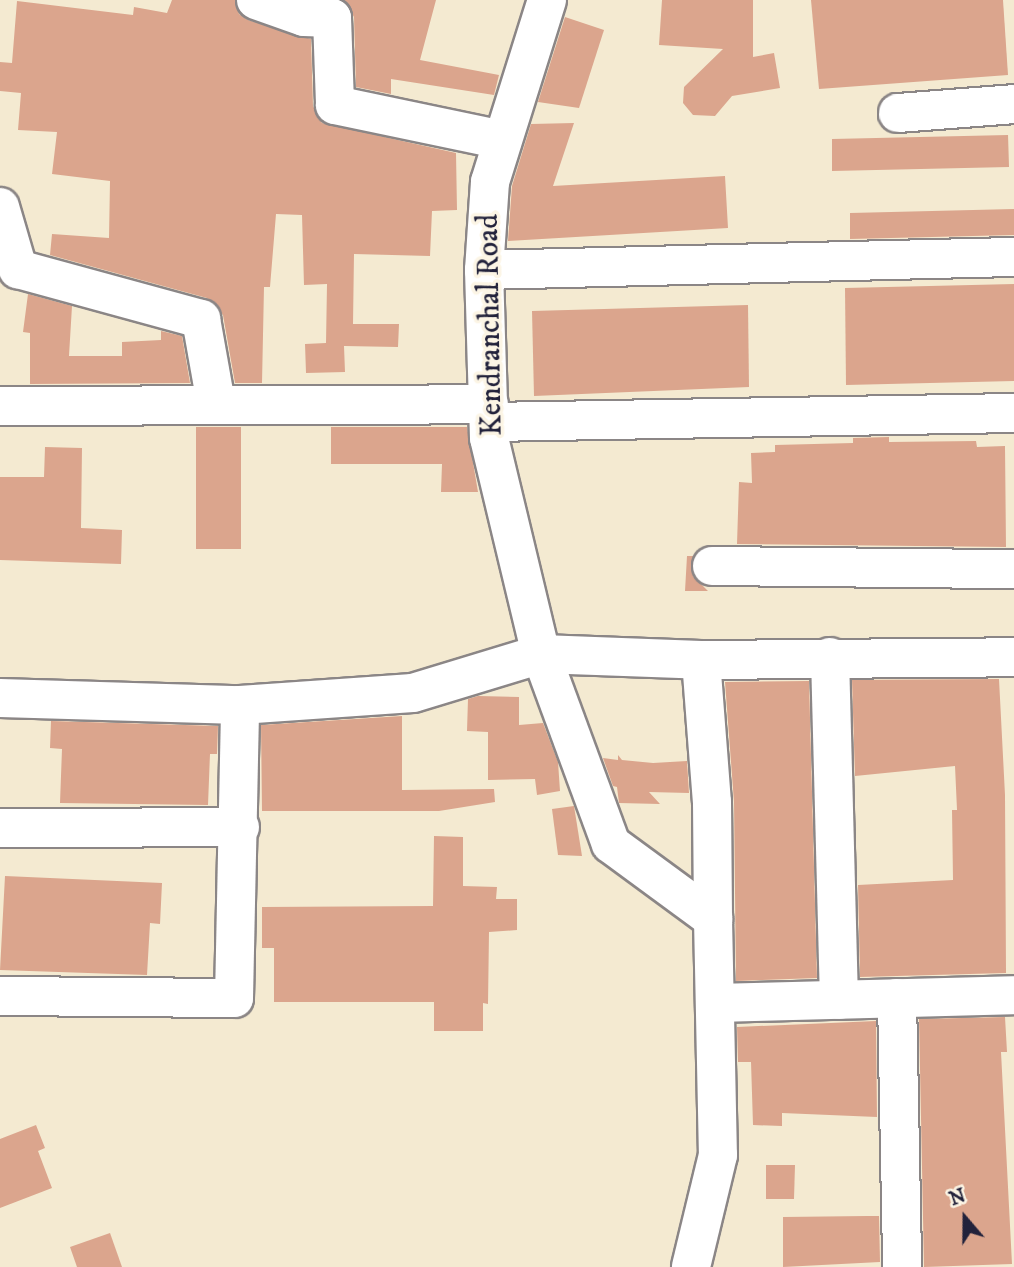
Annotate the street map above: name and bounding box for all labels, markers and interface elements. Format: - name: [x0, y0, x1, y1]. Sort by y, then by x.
- street label: Kendranchal Road: [471, 214, 511, 436]
- north arrow: [930, 1183, 1000, 1253]
- text: N: [946, 1184, 969, 1211]

